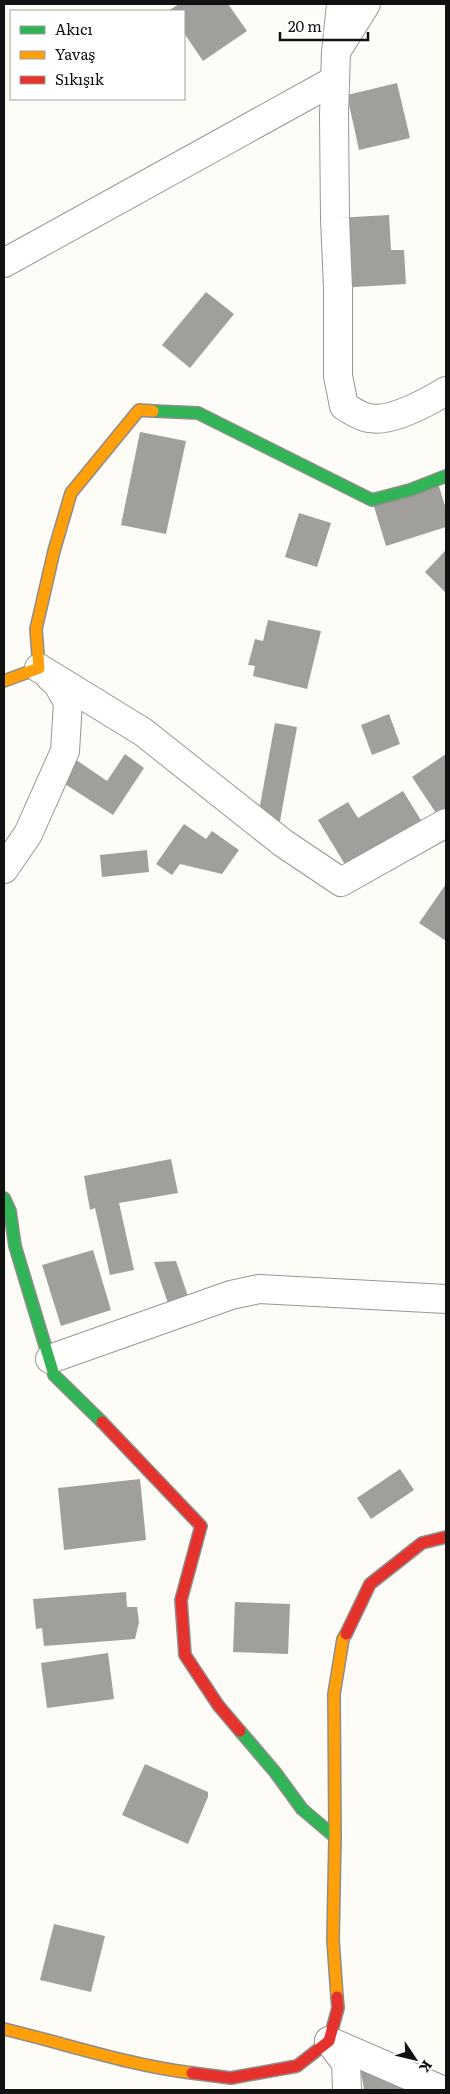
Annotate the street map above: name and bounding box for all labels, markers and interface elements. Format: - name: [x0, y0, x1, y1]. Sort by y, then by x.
- legend: [10, 10, 185, 100]
- scale bar: [280, 10, 368, 42]
- text: 20 m: [288, 14, 322, 37]
- text: Akıcı: [55, 17, 93, 40]
- text: Yavaş: [55, 42, 95, 65]
- text: Sıkışık: [55, 67, 105, 90]
- north arrow: [390, 2034, 440, 2084]
- text: K: [415, 2057, 438, 2077]

